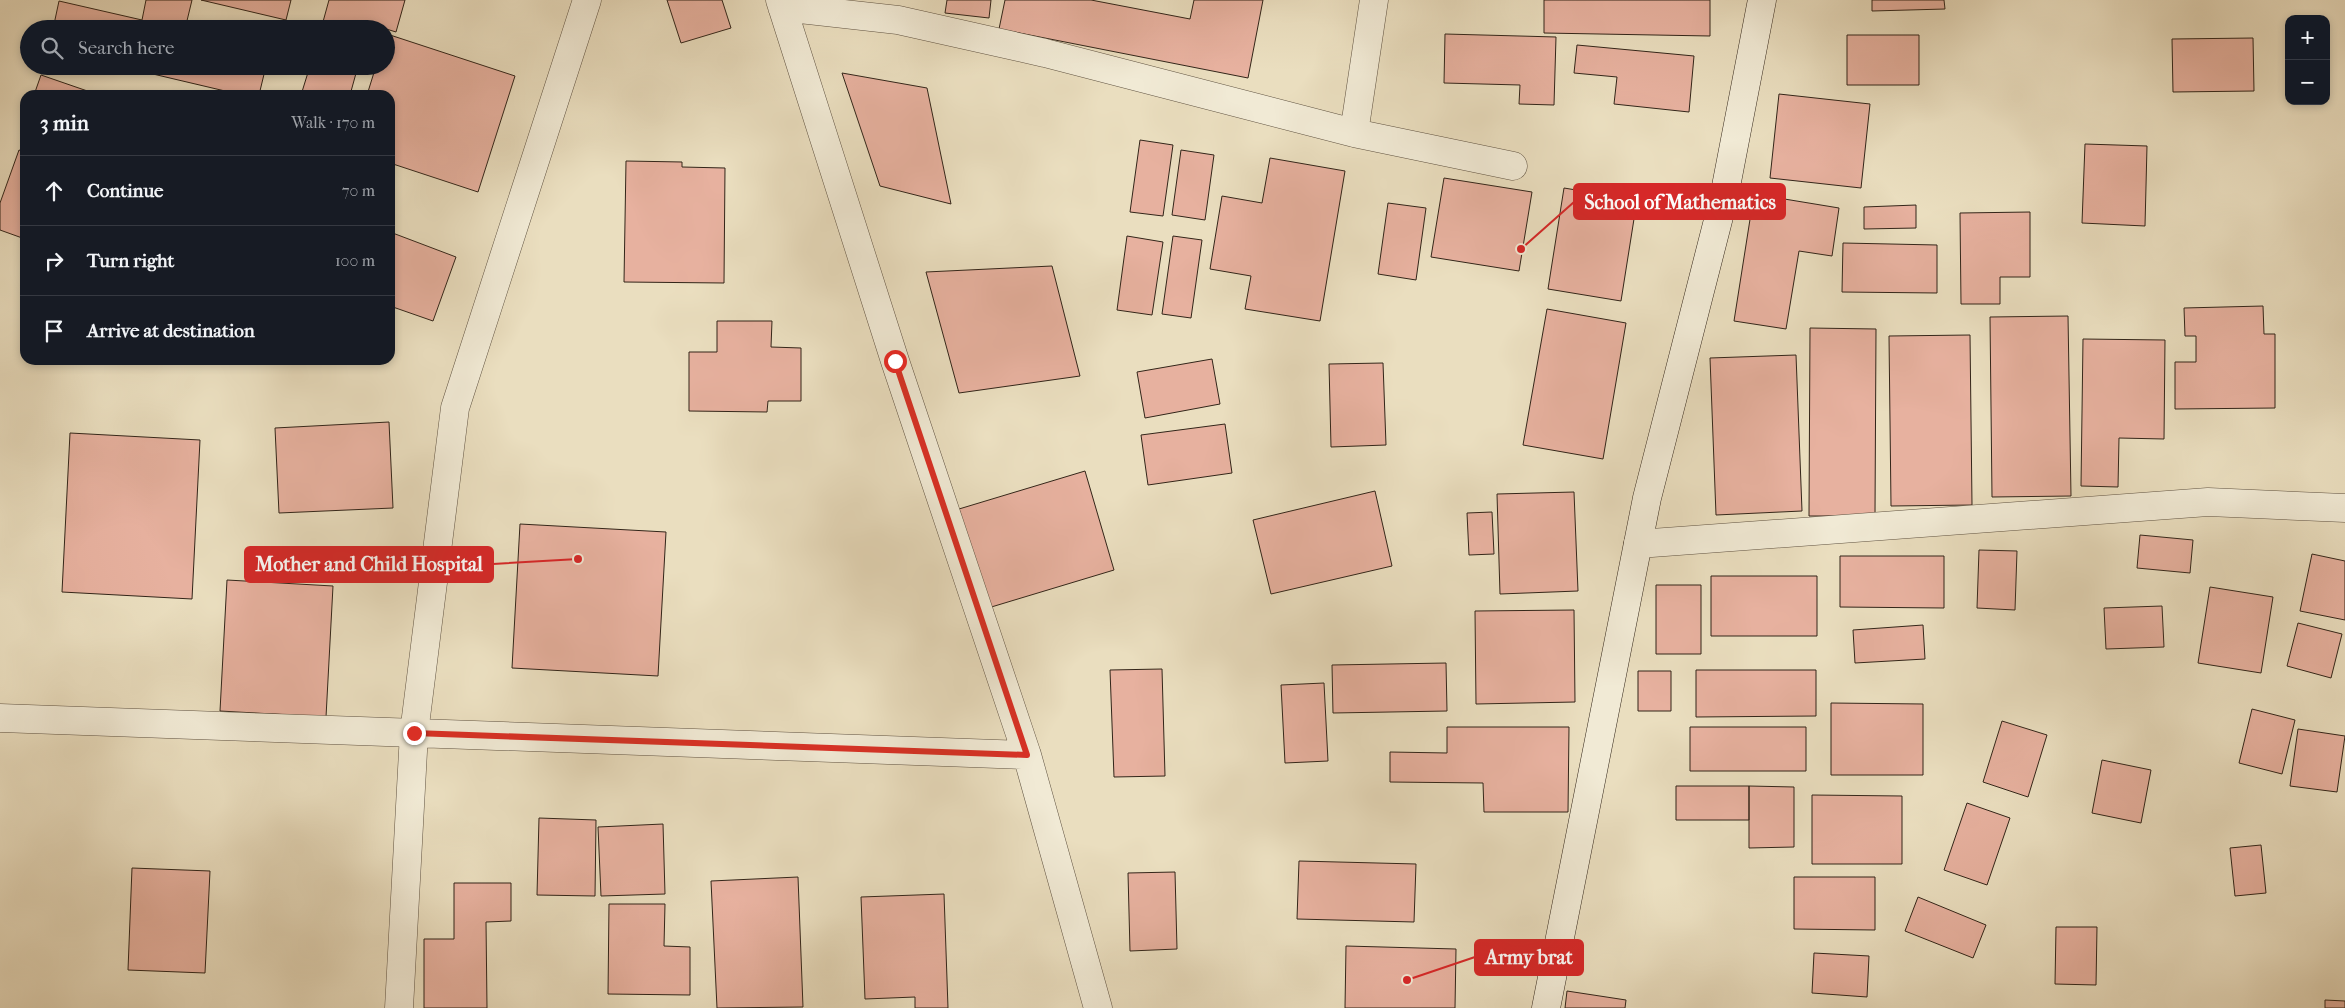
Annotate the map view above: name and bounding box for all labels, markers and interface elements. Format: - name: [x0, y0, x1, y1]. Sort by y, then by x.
- map controls: [2285, 15, 2330, 105]
- button: +: [2285, 15, 2330, 60]
- search box: [20, 20, 395, 75]
- icon: search: [38, 34, 66, 62]
- text: Search here: [78, 37, 174, 59]
- button: −: [2285, 60, 2330, 105]
- text: 3 min: [40, 111, 89, 135]
- text: Walk · 170 m: [291, 113, 375, 132]
- icon: ahead: [40, 177, 68, 205]
- text: Continue: [87, 180, 163, 202]
- text: 70 m: [342, 181, 375, 200]
- callout: School of Mathematics: [1574, 184, 1785, 219]
- text: School of Mathematics: [1584, 191, 1776, 214]
- icon: right: [40, 247, 68, 275]
- text: Turn right: [87, 250, 174, 272]
- text: 100 m: [335, 251, 375, 270]
- icon: arrive: [40, 317, 68, 345]
- text: Arrive at destination: [87, 320, 255, 342]
- route start: [884, 350, 907, 373]
- callout: Mother and Child Hospital: [245, 547, 493, 582]
- text: Mother and Child Hospital: [254, 553, 483, 576]
- route end: [403, 722, 426, 745]
- callout: Army brat: [1475, 940, 1583, 975]
- text: Army brat: [1483, 946, 1574, 969]

